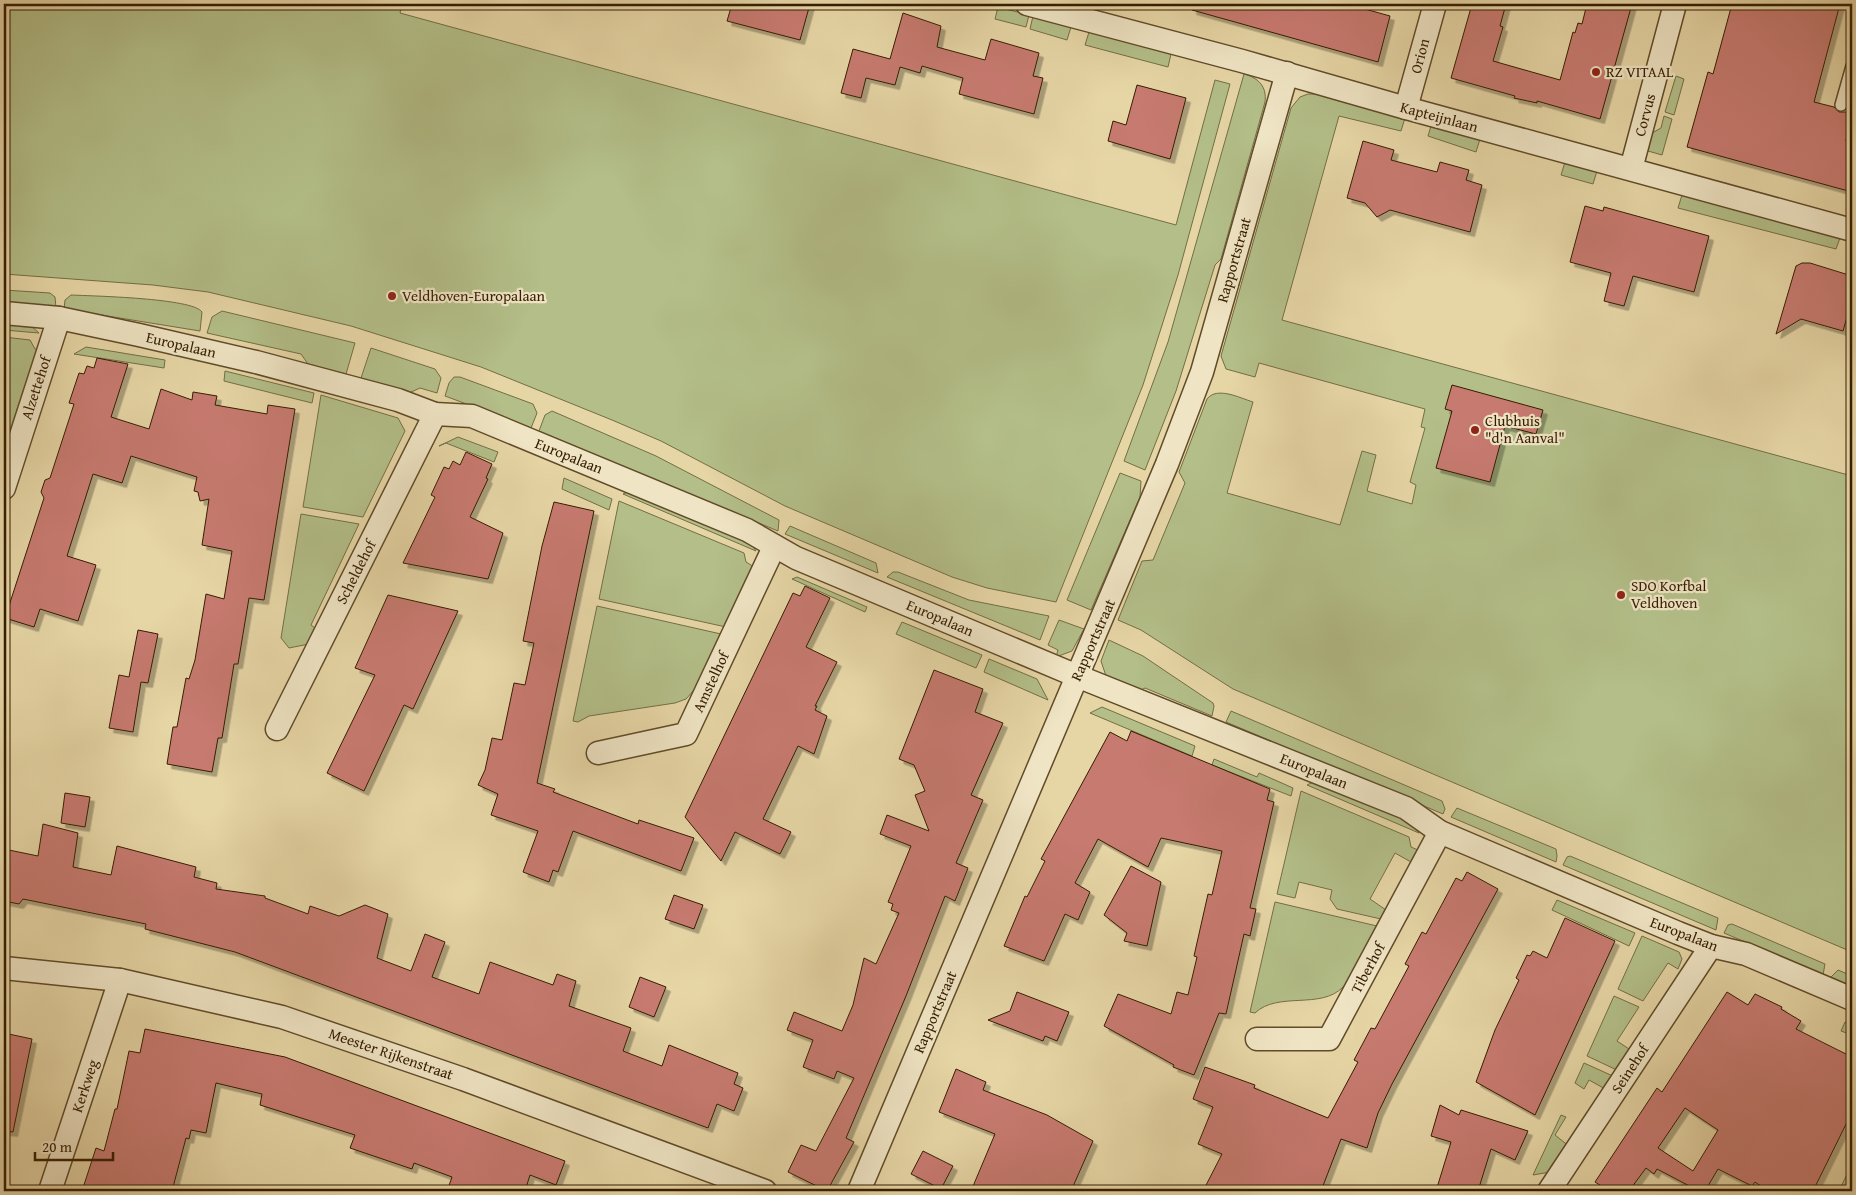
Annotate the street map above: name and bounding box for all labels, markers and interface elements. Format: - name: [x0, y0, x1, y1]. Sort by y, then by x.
- street label: Orion: [1405, 35, 1434, 76]
- place label: RZ VITAAL: [1606, 61, 1674, 82]
- marker: RZ VITAAL: [1590, 66, 1602, 78]
- street label: Corvus: [1629, 91, 1660, 139]
- street label: Kapteijnlaan: [1398, 96, 1481, 137]
- street label: Rapportstraat: [1211, 214, 1256, 305]
- place label: Veldhoven-Europalaan: [402, 285, 546, 306]
- marker: Veldhoven-Europalaan: [386, 290, 398, 302]
- street label: Europalaan: [144, 326, 219, 363]
- street label: Alzettehof: [15, 351, 56, 422]
- place label: Clubhuis "d'n Aanval": [1485, 410, 1565, 448]
- marker: Clubhuis "d'n Aanval": [1469, 424, 1481, 436]
- street label: Europalaan: [532, 432, 607, 479]
- street label: Scheldehof: [330, 534, 382, 607]
- place label: SDO Korfbal Veldhoven: [1631, 575, 1706, 613]
- marker: SDO Korfbal Veldhoven: [1615, 589, 1627, 601]
- street label: Europalaan: [903, 594, 978, 641]
- street label: Rapportstraat: [1065, 595, 1120, 684]
- street label: Amstelhof: [687, 646, 735, 716]
- street label: Europalaan: [1277, 747, 1352, 794]
- street label: Europalaan: [1647, 911, 1722, 956]
- street label: Tiberhof: [1345, 937, 1391, 997]
- street label: Rapportstraat: [908, 967, 962, 1056]
- street label: Meester Rijkenstraat: [326, 1022, 457, 1085]
- street label: Seinehof: [1606, 1038, 1655, 1097]
- street label: Kerkweg: [66, 1056, 103, 1115]
- scale bar: [35, 1130, 112, 1162]
- text: 20 m: [42, 1136, 73, 1157]

